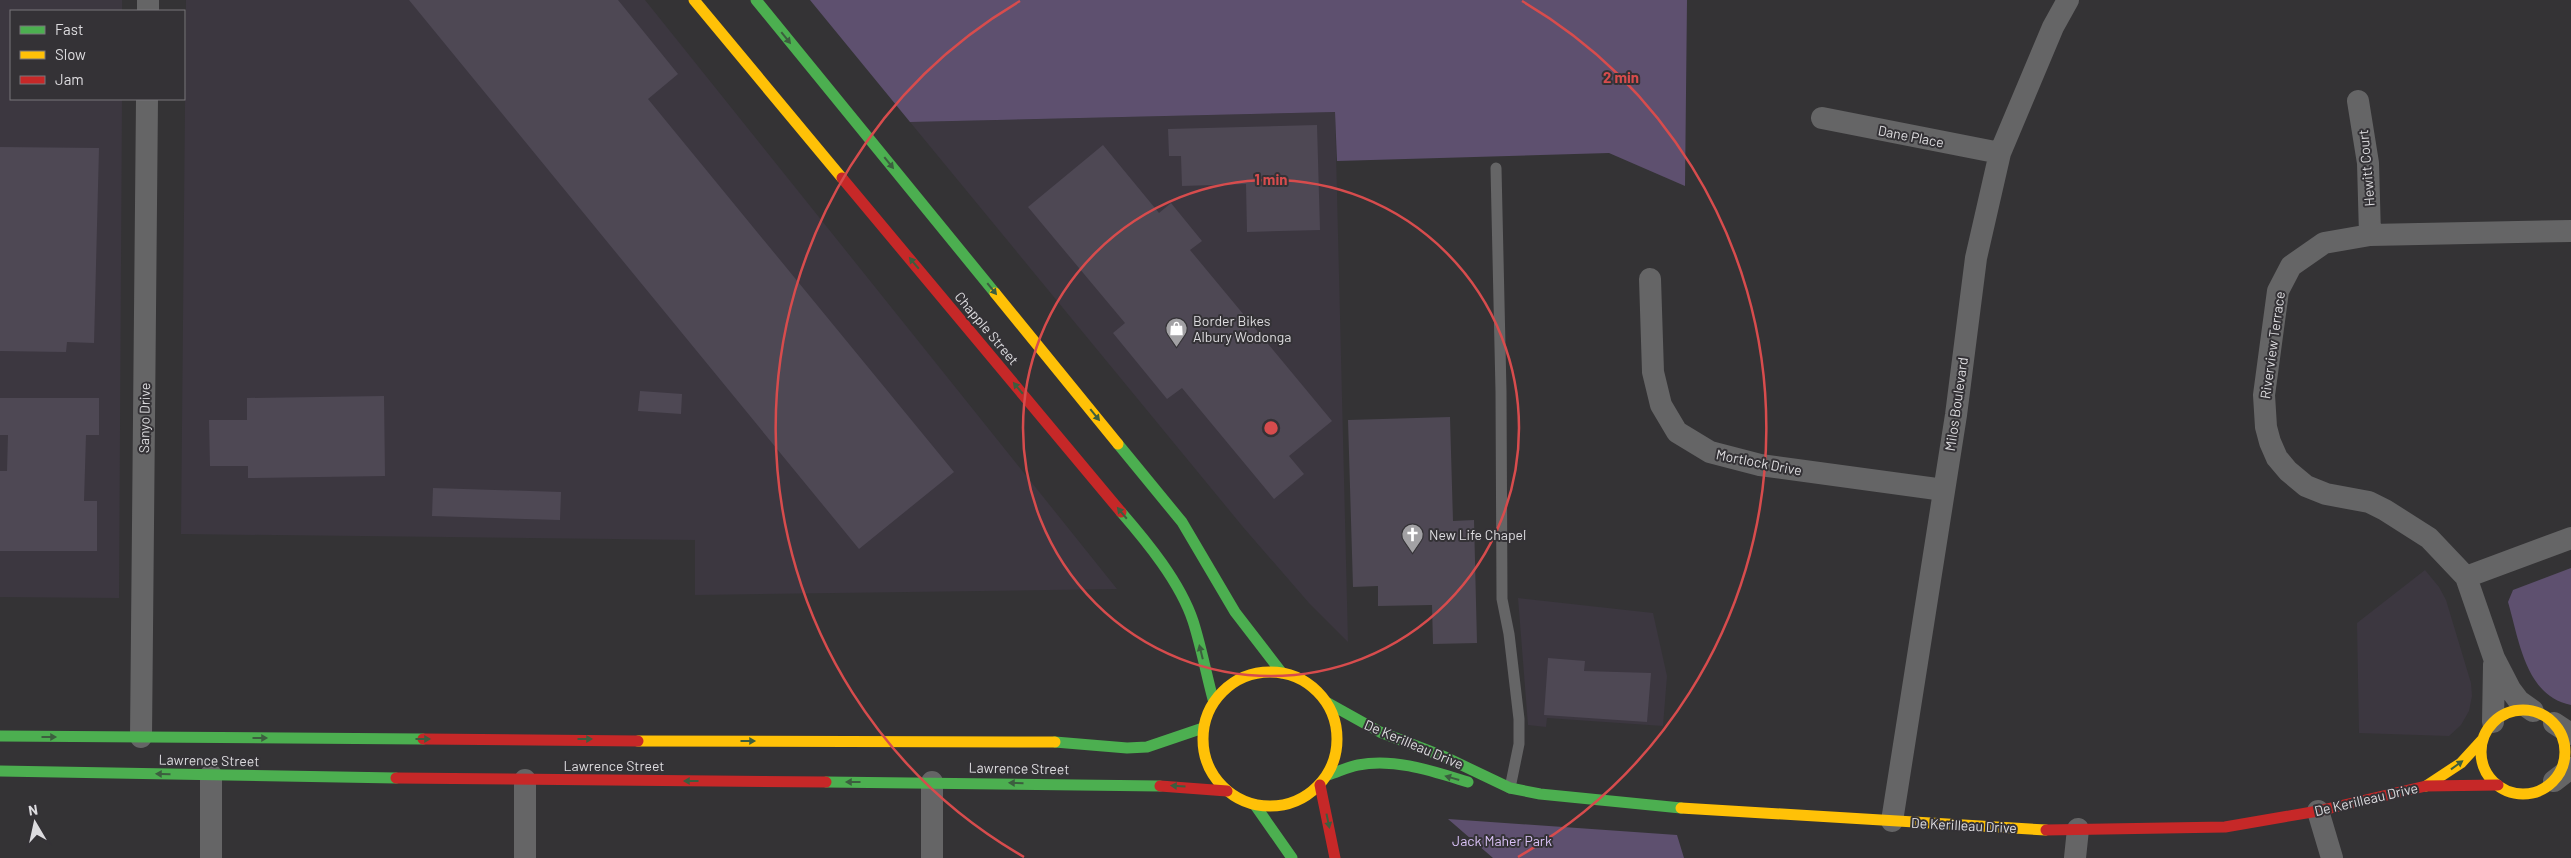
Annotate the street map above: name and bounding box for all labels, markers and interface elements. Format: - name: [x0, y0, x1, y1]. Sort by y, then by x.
- legend: [10, 10, 185, 100]
- text: Fast: [55, 20, 83, 38]
- one-way arrow: [781, 31, 792, 44]
- text: Slow: [55, 45, 86, 63]
- text: 2 min: [1603, 68, 1639, 86]
- text: Jam: [55, 70, 84, 88]
- street label: Dane Place: [1877, 121, 1945, 151]
- street label: Hewitt Court: [2354, 129, 2378, 207]
- one-way arrow: [884, 157, 895, 170]
- text: 1 min: [1255, 170, 1287, 188]
- one-way arrow: [908, 257, 919, 270]
- one-way arrow: [987, 282, 998, 295]
- street label: Chapple Street: [951, 288, 1023, 368]
- street label: Riverview Terrace: [2256, 290, 2288, 400]
- place label: Border Bikes Albury Wodonga: [1193, 312, 1291, 345]
- shop icon: Border Bikes Albury Wodonga: [1165, 316, 1189, 347]
- street label: Milos Boulevard: [1941, 356, 1971, 452]
- one-way arrow: [1012, 381, 1023, 394]
- street label: Sanyo Drive: [135, 383, 153, 453]
- one-way arrow: [1090, 408, 1101, 421]
- centre of rings: [1262, 419, 1280, 437]
- street label: Mortlock Drive: [1715, 445, 1803, 479]
- one-way arrow: [1116, 506, 1127, 519]
- church icon: New Life Chapel: [1401, 522, 1425, 553]
- place label: New Life Chapel: [1429, 526, 1526, 543]
- one-way arrow: [1197, 645, 1205, 660]
- street label: De Kerilleau Drive: [1362, 715, 1466, 773]
- one-way arrow: [41, 733, 57, 741]
- one-way arrow: [252, 734, 268, 742]
- one-way arrow: [415, 735, 431, 743]
- one-way arrow: [577, 735, 593, 743]
- one-way arrow: [740, 737, 756, 745]
- street label: Lawrence Street: [158, 751, 260, 769]
- street label: Lawrence Street: [564, 757, 664, 774]
- street label: Lawrence Street: [968, 759, 1070, 777]
- one-way arrow: [2450, 760, 2464, 770]
- one-way arrow: [154, 770, 170, 778]
- one-way arrow: [1445, 773, 1460, 781]
- one-way arrow: [683, 777, 699, 785]
- one-way arrow: [845, 778, 861, 786]
- one-way arrow: [1008, 779, 1024, 787]
- street label: De Kerilleau Drive: [2313, 779, 2419, 819]
- one-way arrow: [1170, 782, 1186, 790]
- north arrow: [10, 798, 60, 848]
- text: N: [27, 801, 39, 819]
- one-way arrow: [1324, 814, 1332, 829]
- street label: De Kerilleau Drive: [1911, 814, 2017, 836]
- park label: Jack Maher Park: [1452, 832, 1552, 849]

